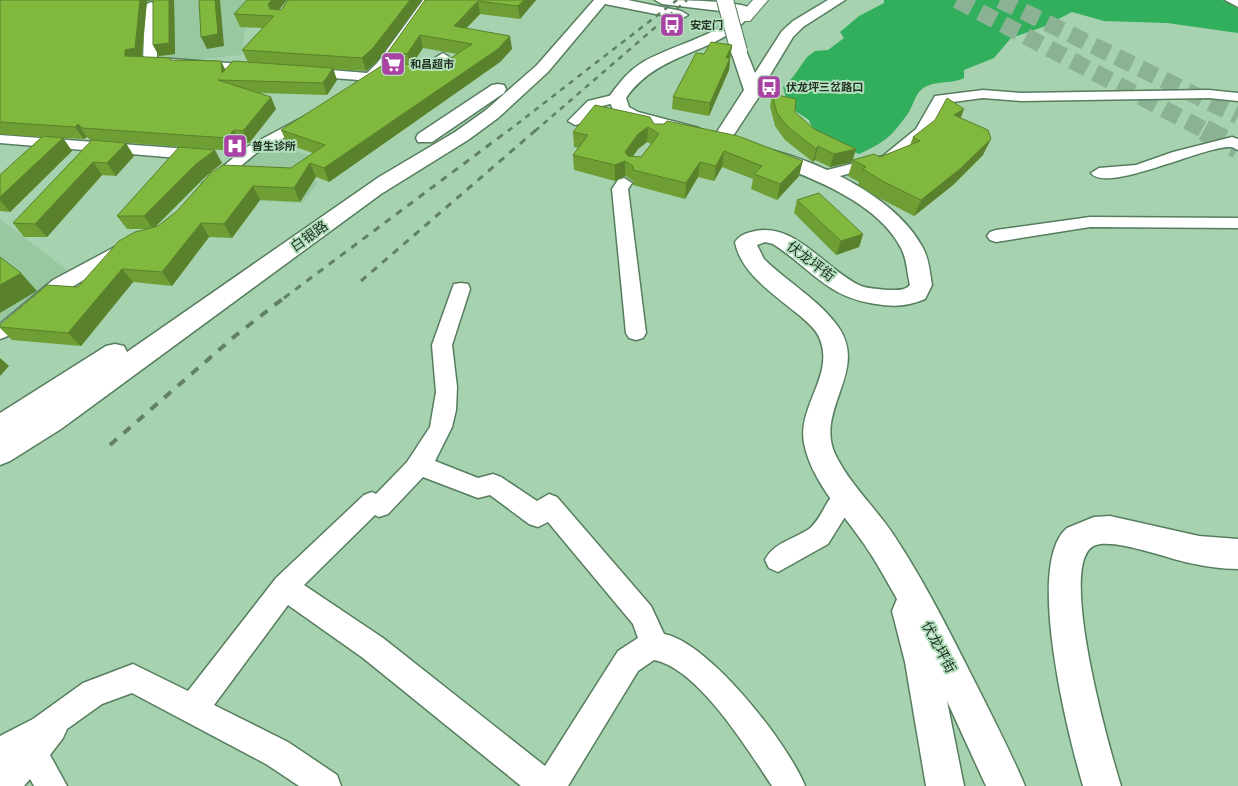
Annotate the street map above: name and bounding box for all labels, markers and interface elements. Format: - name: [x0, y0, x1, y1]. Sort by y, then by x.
- bus stop icon: 安定门: [659, 12, 685, 38]
- place label: 安定门: [690, 18, 723, 32]
- supermarket icon: 和昌超市: [380, 51, 406, 77]
- place label: 和昌超市: [410, 57, 454, 71]
- bus stop icon: 伏龙坪三岔路口: [756, 74, 782, 100]
- place label: 伏龙坪三岔路口: [786, 80, 863, 94]
- hospital icon: 普生诊所: [222, 133, 248, 159]
- place label: 普生诊所: [252, 139, 296, 153]
- street label: 白银路: [287, 217, 331, 255]
- street label: 伏龙坪街: [783, 237, 839, 285]
- street label: 伏龙坪街: [918, 618, 960, 676]

